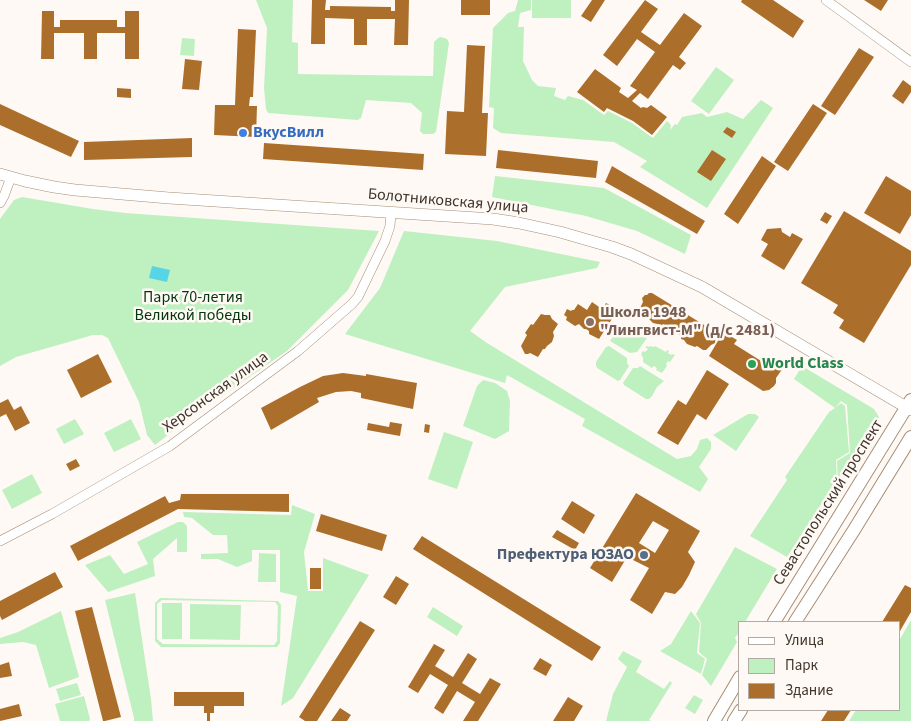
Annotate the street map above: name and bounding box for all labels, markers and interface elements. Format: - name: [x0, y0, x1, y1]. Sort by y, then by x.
- place label: ВкусВилл: [253, 123, 324, 143]
- marker: ВкусВилл: [237, 127, 249, 139]
- street label: Болотниковская улица: [367, 185, 529, 219]
- park label: Парк 70-летия Великой победы: [135, 288, 251, 326]
- place label: Школа 1948 "Лингвист-М" (д/с 2481): [600, 303, 775, 341]
- marker: Школа 1948 "Лингвист-М" (д/с 2481): [584, 316, 596, 328]
- street label: Херсонская улица: [159, 348, 273, 438]
- place label: World Class: [762, 354, 844, 374]
- marker: World Class: [746, 358, 758, 370]
- street label: Севастопольский проспект: [770, 416, 888, 590]
- place label: Префектура ЮЗАО: [497, 545, 634, 565]
- marker: Префектура ЮЗАО: [638, 549, 650, 561]
- legend: [738, 621, 901, 711]
- text: Улица: [785, 630, 824, 651]
- text: Парк: [785, 655, 818, 676]
- text: Здание: [785, 680, 833, 701]

